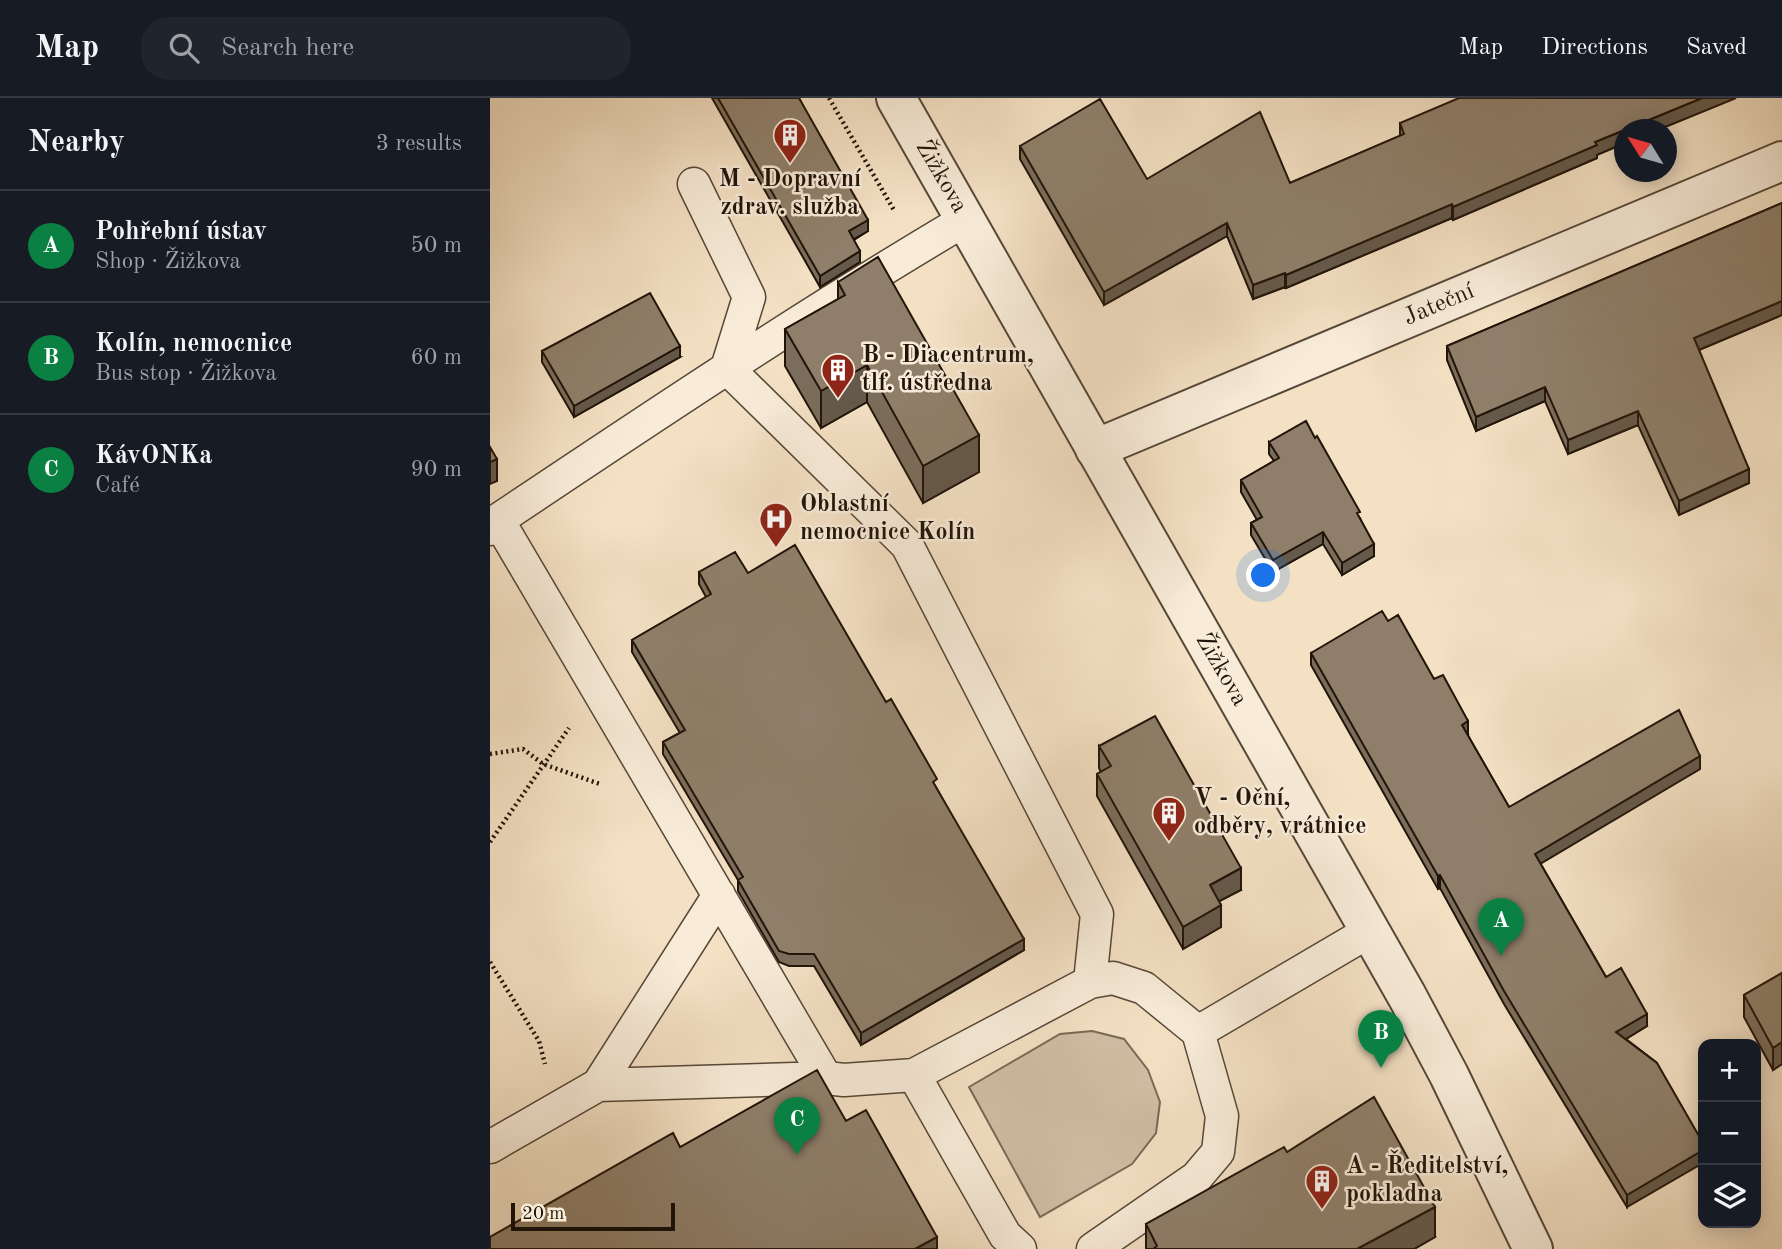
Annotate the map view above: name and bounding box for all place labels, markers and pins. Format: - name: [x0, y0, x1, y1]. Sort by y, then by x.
- building icon: M - Dopravní zdrav. služba: [771, 116, 809, 165]
- place label: M - Dopravní zdrav. služba: [719, 168, 861, 220]
- place label: B - Diacentrum, tlf. ústředna: [862, 344, 1034, 396]
- building icon: B - Diacentrum, tlf. ústředna: [819, 351, 857, 400]
- place label: Oblastní nemocnice Kolín: [800, 493, 975, 545]
- hospital icon: Oblastní nemocnice Kolín: [757, 500, 795, 549]
- place label: V - Oční, odběry, vrátnice: [1194, 787, 1367, 839]
- building icon: V - Oční, odběry, vrátnice: [1150, 794, 1188, 843]
- pin: A: [1478, 898, 1524, 956]
- pin: B: [1358, 1010, 1404, 1068]
- pin: C: [774, 1097, 820, 1155]
- place label: A - Ředitelství, pokladna: [1346, 1149, 1508, 1207]
- building icon: A - Ředitelství, pokladna: [1303, 1162, 1341, 1211]

